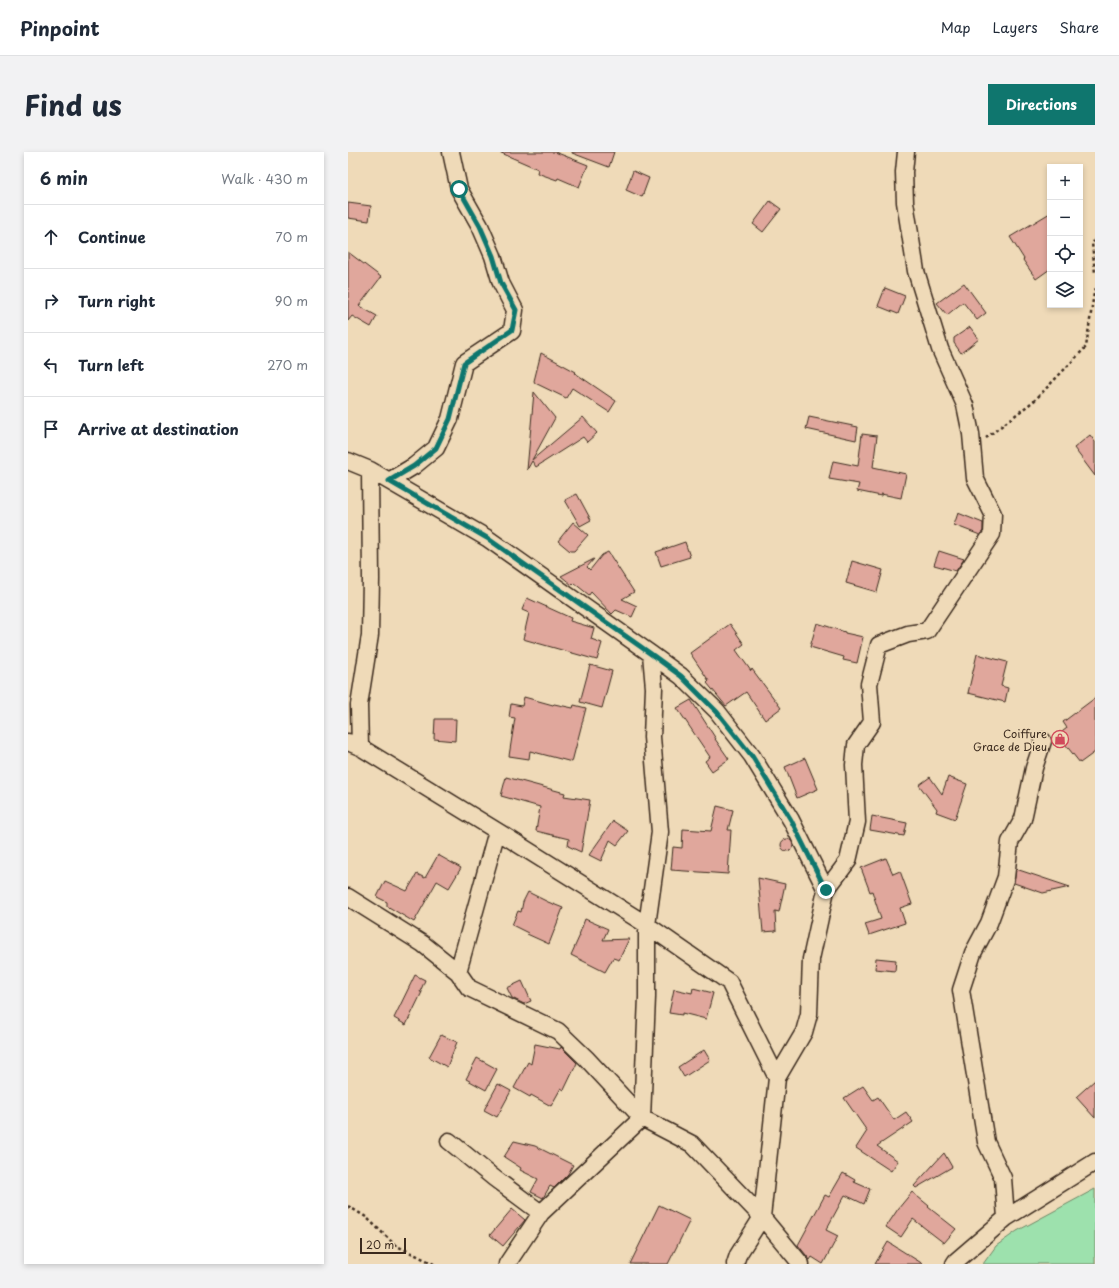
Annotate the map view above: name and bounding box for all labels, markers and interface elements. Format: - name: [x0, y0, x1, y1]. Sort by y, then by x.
- text: Pinpoint: [20, 14, 100, 42]
- text: Map: [941, 17, 971, 38]
- text: Layers: [993, 17, 1038, 38]
- text: Share: [1060, 17, 1099, 38]
- text: Find us: [24, 83, 122, 126]
- button: Directions: [988, 84, 1095, 125]
- map controls: [1047, 164, 1083, 308]
- button: +: [1047, 164, 1083, 200]
- text: 6 min: [40, 165, 88, 191]
- text: Walk · 430 m: [221, 169, 308, 188]
- route start: [450, 180, 468, 198]
- button: −: [1047, 200, 1083, 236]
- text: Continue: [78, 225, 146, 248]
- icon: ahead: [40, 226, 62, 248]
- text: 70 m: [275, 227, 308, 246]
- button: locate: [1047, 236, 1083, 272]
- button: layers: [1047, 272, 1083, 308]
- text: Turn right: [78, 289, 155, 312]
- icon: right: [40, 290, 62, 312]
- text: 90 m: [275, 291, 308, 310]
- text: Turn left: [78, 353, 144, 376]
- icon: left: [40, 354, 62, 376]
- text: 270 m: [267, 355, 308, 374]
- text: Arrive at destination: [78, 417, 239, 440]
- icon: arrive: [40, 418, 62, 440]
- place label: Coiffure Grace de Dieu: [973, 725, 1047, 755]
- shop icon: Coiffure Grace de Dieu: [1050, 729, 1070, 749]
- route end: [817, 881, 835, 899]
- scale bar: [360, 1236, 406, 1255]
- text: 20 m: [366, 1236, 394, 1253]

